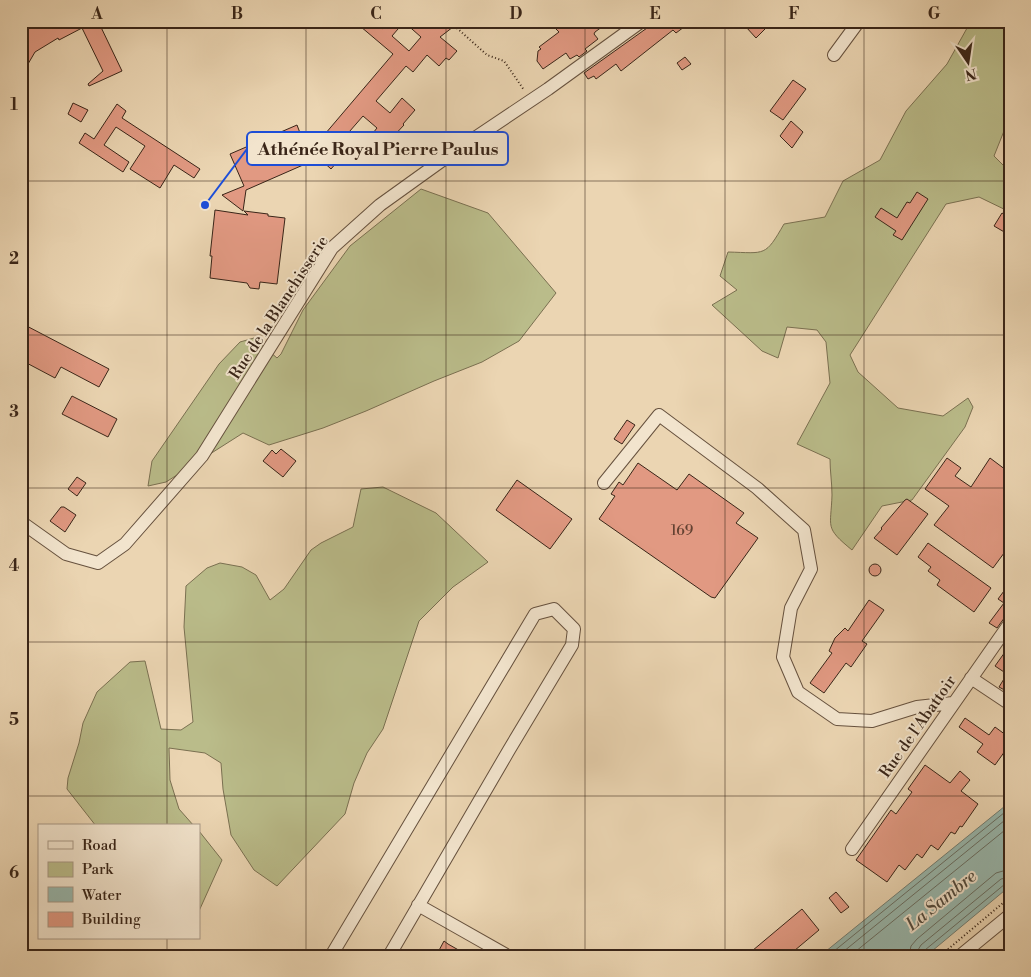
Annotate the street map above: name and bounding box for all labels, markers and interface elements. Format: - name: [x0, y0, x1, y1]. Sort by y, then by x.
- text: A: [90, 4, 103, 24]
- text: B: [231, 4, 243, 24]
- text: C: [370, 4, 382, 24]
- text: D: [510, 4, 523, 24]
- text: E: [649, 4, 661, 24]
- text: F: [788, 4, 800, 24]
- text: G: [928, 4, 941, 24]
- north arrow: [944, 38, 994, 88]
- text: N: [963, 64, 978, 84]
- text: 1: [10, 95, 18, 115]
- callout: Athénée Royal Pierre Paulus: [247, 132, 508, 165]
- text: Athénée Royal Pierre Paulus: [257, 138, 499, 161]
- street label: Rue de la Blanchisserie: [225, 232, 333, 383]
- text: 2: [9, 249, 19, 269]
- text: 3: [9, 402, 19, 422]
- house number: 169: [671, 522, 693, 540]
- text: 4: [9, 556, 20, 576]
- street label: Rue de l'Abattoir: [875, 671, 961, 782]
- text: 5: [9, 710, 19, 730]
- legend: [38, 824, 200, 940]
- text: Road: [82, 836, 117, 855]
- text: Park: [82, 860, 114, 879]
- text: 6: [9, 863, 19, 883]
- water label: La Sambre: [901, 865, 982, 936]
- text: Water: [81, 886, 122, 905]
- text: Building: [81, 910, 141, 929]

